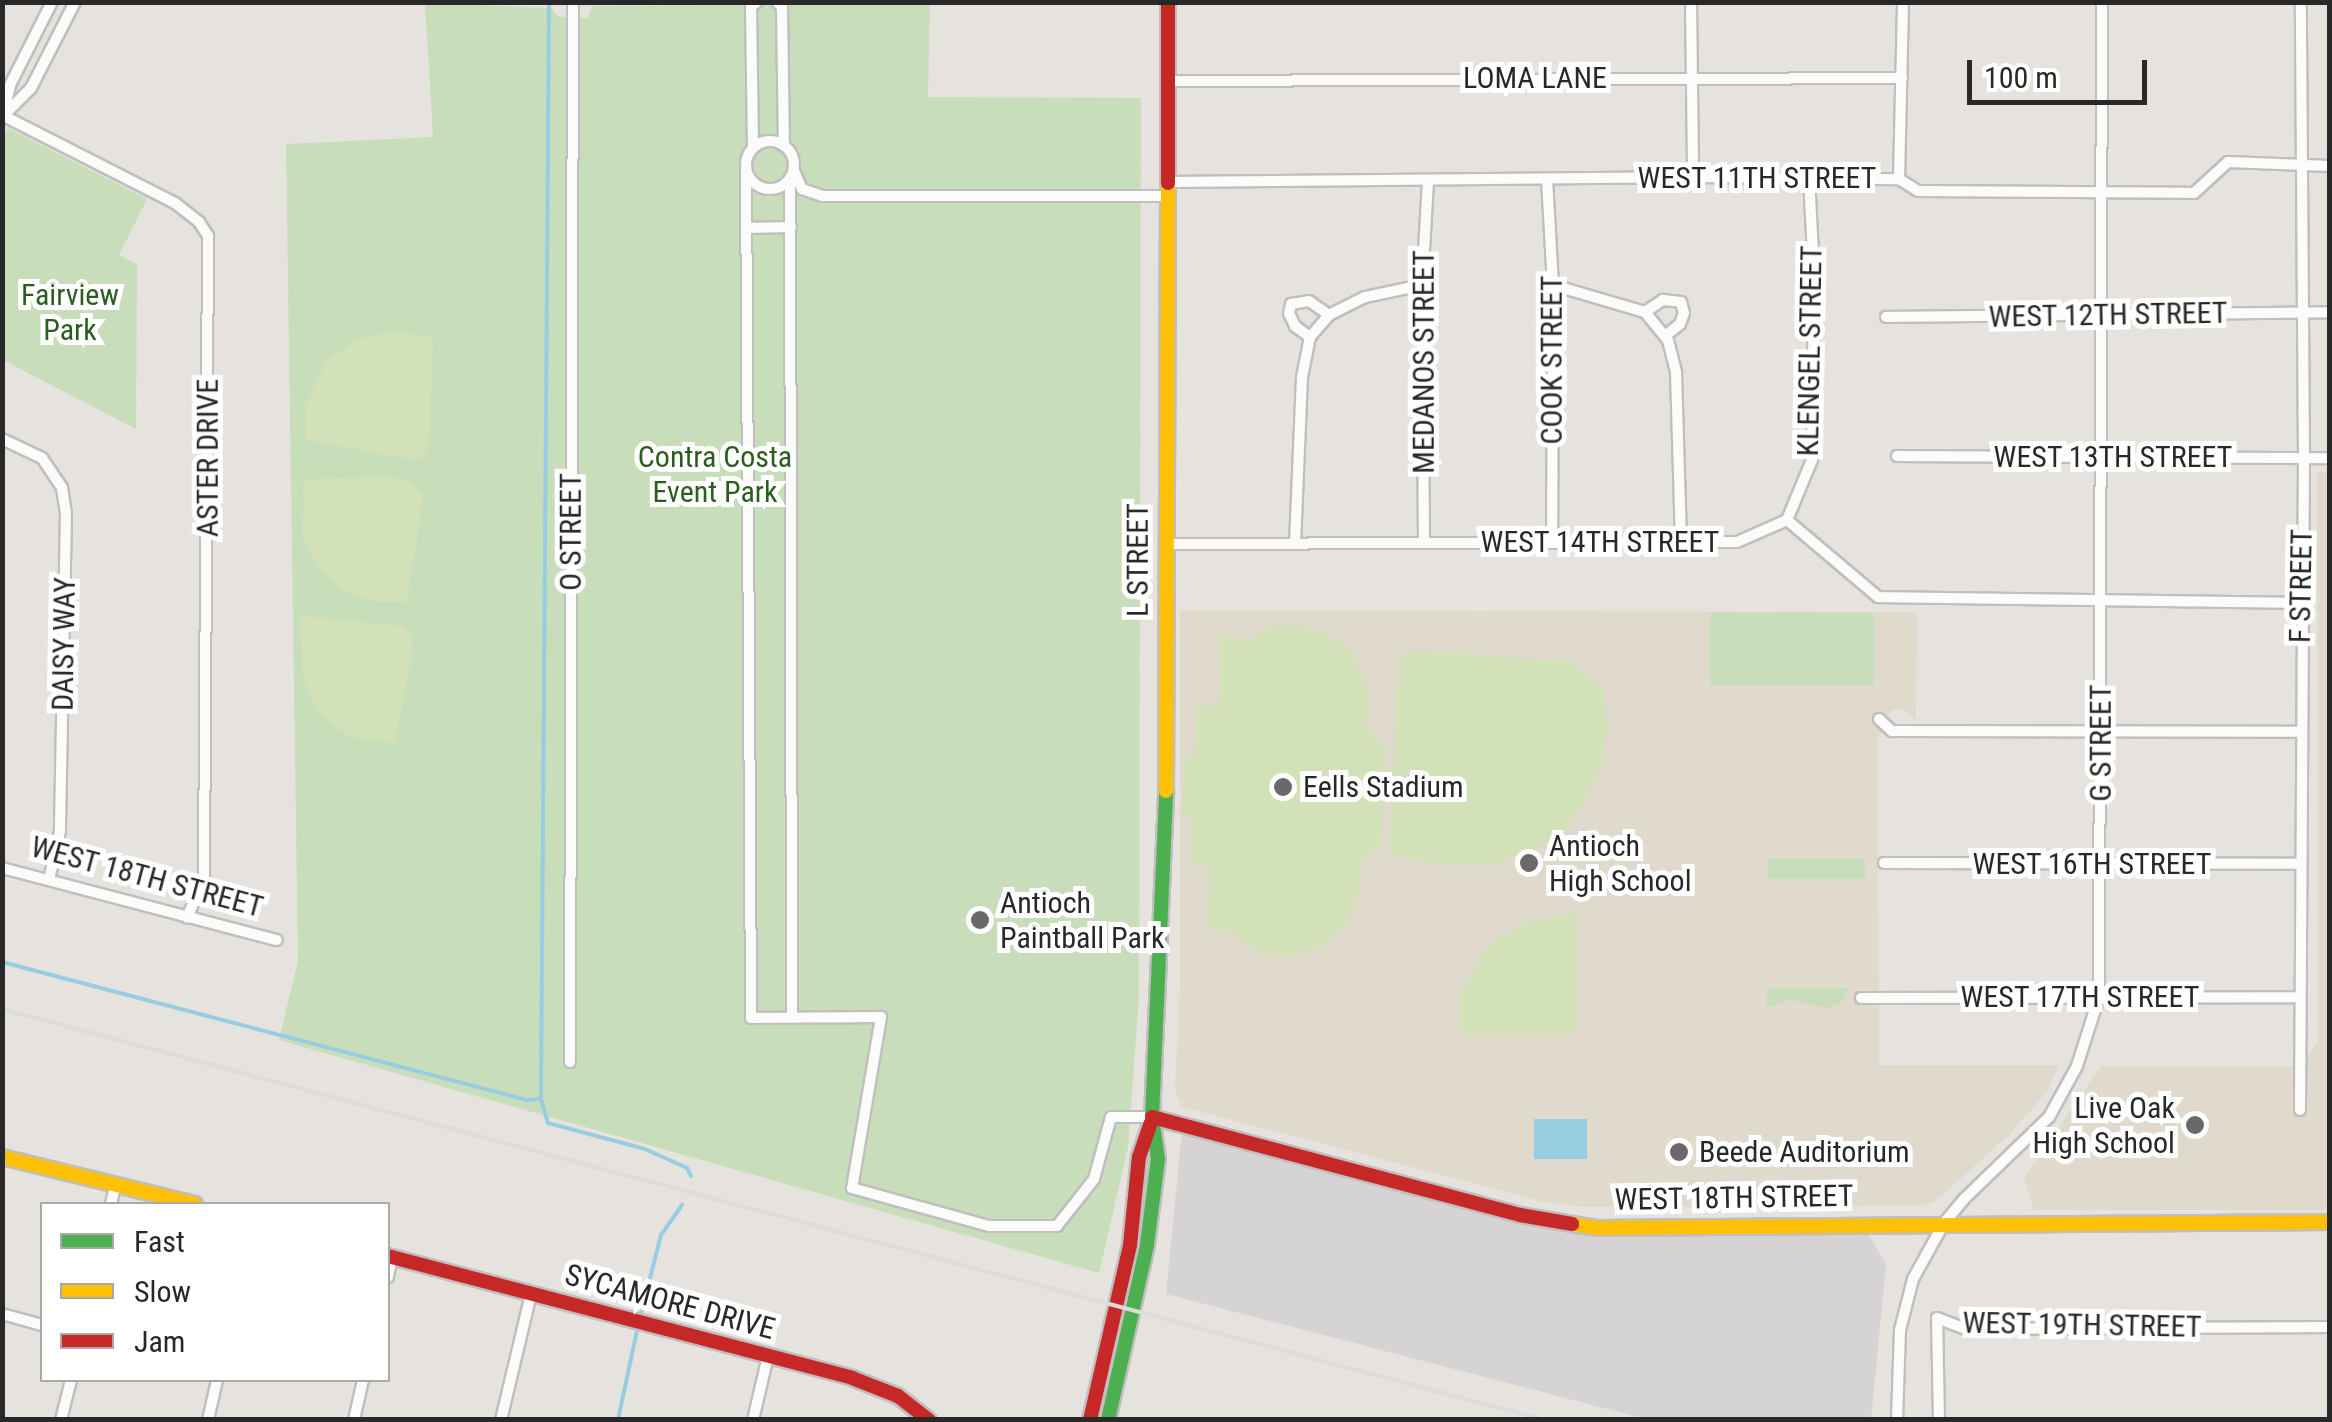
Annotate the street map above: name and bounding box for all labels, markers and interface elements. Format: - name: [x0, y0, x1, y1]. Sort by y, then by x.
- scale bar: [1972, 40, 2152, 102]
- street label: LOMA LANE: [1463, 60, 1607, 96]
- text: 100 m: [1984, 60, 2058, 95]
- street label: WEST 11TH STREET: [1637, 160, 1877, 196]
- street label: KLENGEL STREET: [1790, 245, 1830, 457]
- street label: MEDANOS STREET: [1406, 250, 1442, 474]
- street label: COOK STREET: [1534, 275, 1570, 445]
- park label: Fairview Park: [21, 277, 119, 348]
- street label: WEST 12TH STREET: [1988, 295, 2228, 335]
- street label: ASTER DRIVE: [190, 379, 226, 537]
- park label: Contra Costa Event Park: [638, 439, 792, 510]
- street label: WEST 13TH STREET: [1993, 439, 2233, 475]
- street label: O STREET: [553, 473, 589, 591]
- street label: L STREET: [1120, 503, 1156, 617]
- street label: WEST 14TH STREET: [1480, 524, 1720, 560]
- street label: F STREET: [2282, 529, 2320, 643]
- street label: DAISY WAY: [45, 577, 83, 711]
- street label: G STREET: [2083, 684, 2119, 802]
- place label: Eells Stadium: [1303, 769, 1464, 805]
- marker: Eells Stadium: [1272, 776, 1294, 798]
- place label: Antioch High School: [1549, 828, 1692, 898]
- street label: WEST 18TH STREET: [27, 829, 267, 925]
- street label: WEST 16TH STREET: [1972, 846, 2212, 882]
- marker: Antioch High School: [1518, 852, 1540, 874]
- place label: Antioch Paintball Park: [1000, 885, 1164, 956]
- marker: Antioch Paintball Park: [969, 909, 991, 931]
- street label: WEST 17TH STREET: [1960, 979, 2200, 1015]
- place label: Live Oak High School: [2032, 1090, 2175, 1160]
- marker: Live Oak High School: [2184, 1114, 2206, 1136]
- place label: Beede Auditorium: [1699, 1134, 1909, 1170]
- marker: Beede Auditorium: [1668, 1141, 1690, 1163]
- street label: WEST 18TH STREET: [1614, 1178, 1854, 1218]
- legend: [40, 1202, 390, 1382]
- text: Fast: [134, 1224, 185, 1259]
- street label: SYCAMORE DRIVE: [561, 1257, 779, 1347]
- text: Slow: [134, 1274, 191, 1309]
- street label: WEST 19TH STREET: [1962, 1305, 2202, 1345]
- text: Jam: [134, 1324, 185, 1359]

